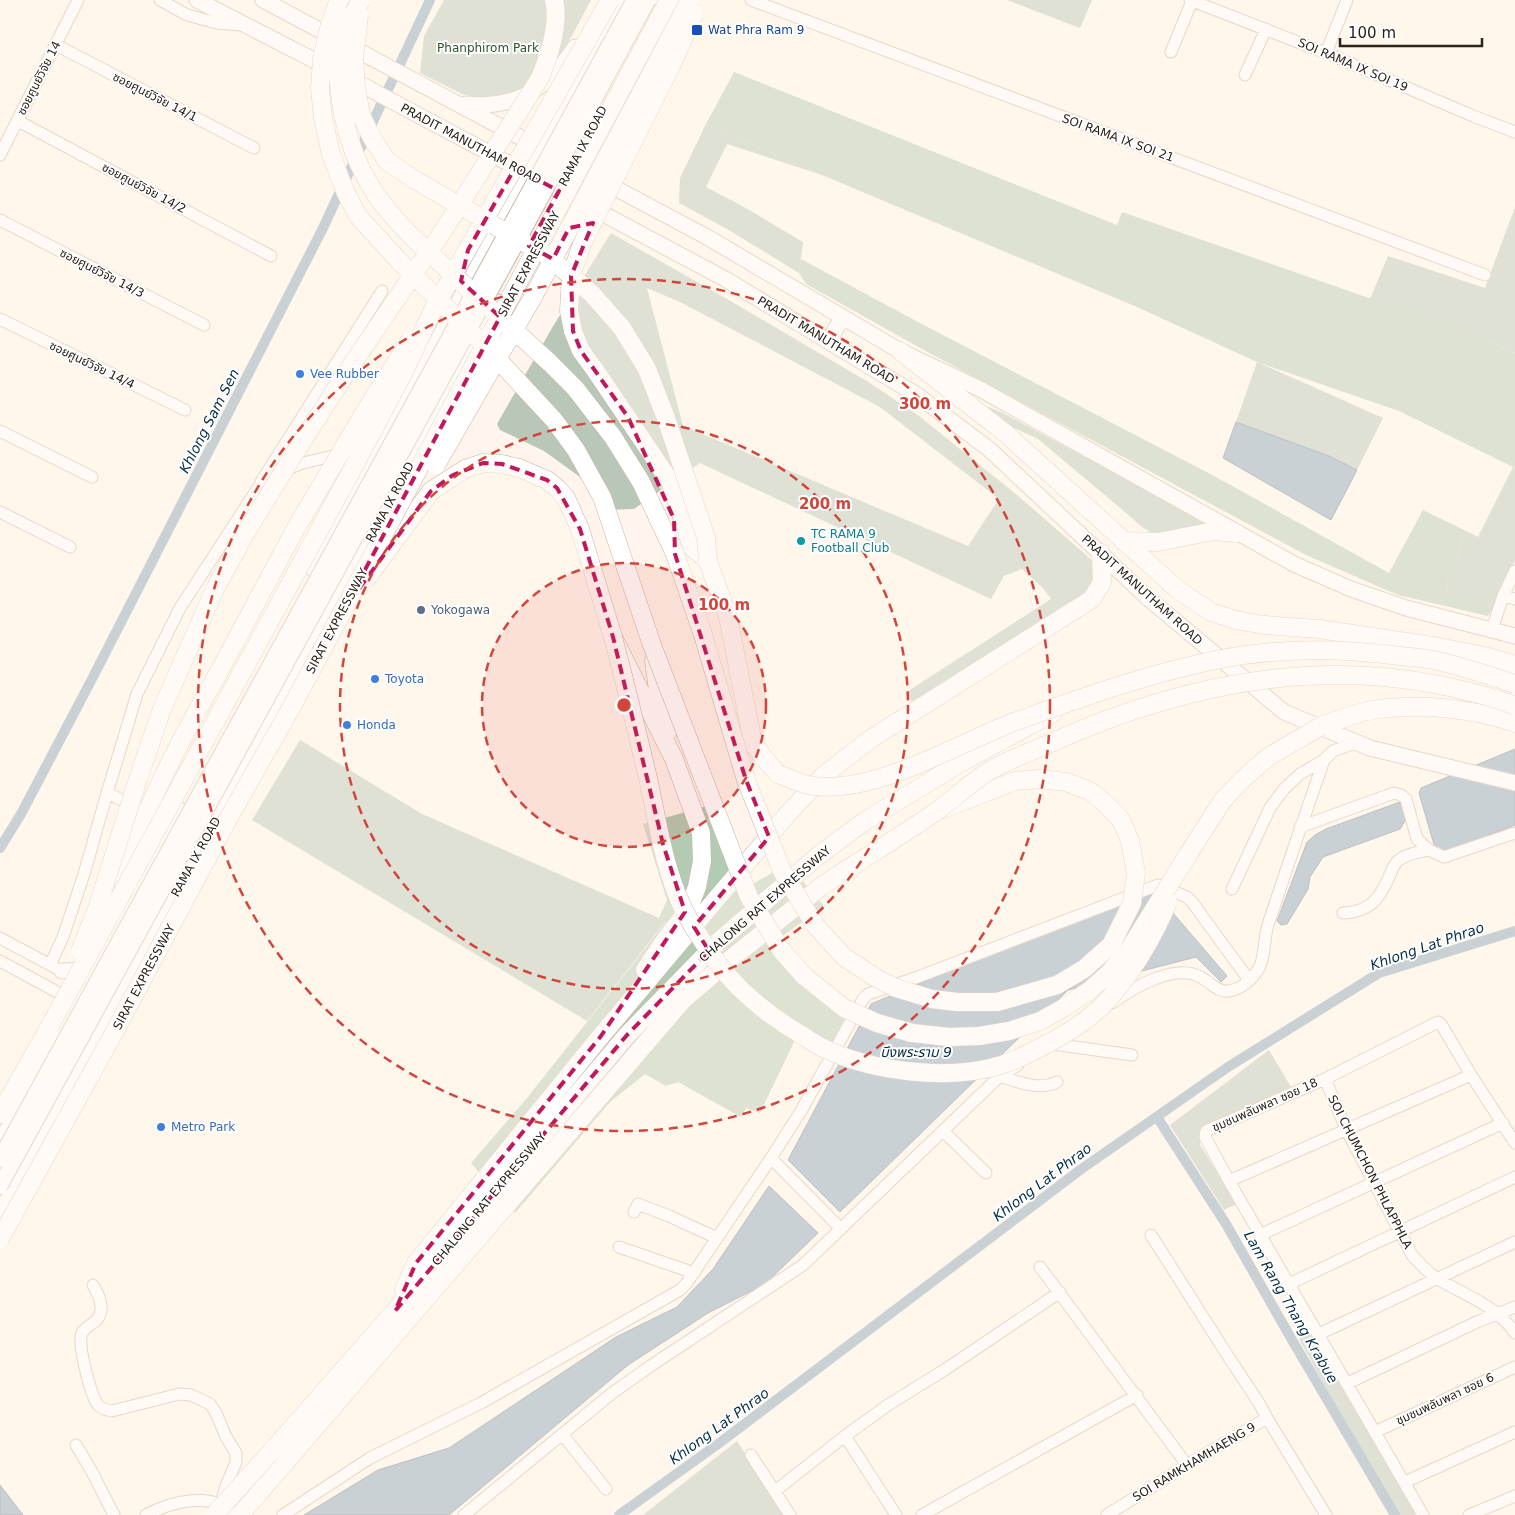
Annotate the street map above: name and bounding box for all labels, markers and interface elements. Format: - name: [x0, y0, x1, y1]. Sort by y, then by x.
- scale bar: [1340, 15, 1482, 47]
- marker: Wat Phra Ram 9: [690, 23, 704, 37]
- place label: Wat Phra Ram 9: [708, 23, 804, 37]
- text: 100 m: [1348, 24, 1396, 42]
- street label: SOI RAMA IX SOI 19: [1296, 35, 1410, 95]
- street label: ซอยศูนย์วิจัย 14: [14, 39, 64, 117]
- park label: Phanphirom Park: [437, 41, 539, 55]
- street label: ซอยศูนย์วิจัย 14/1: [110, 70, 200, 124]
- street label: PRADIT MANUTHAM ROAD: [398, 101, 544, 187]
- street label: RAMA IX ROAD: [556, 103, 610, 189]
- street label: SOI RAMA IX SOI 21: [1060, 111, 1176, 165]
- street label: ซอยศูนย์วิจัย 14/2: [100, 160, 188, 216]
- street label: SIRAT EXPRESSWAY: [495, 208, 563, 319]
- street label: ซอยศูนย์วิจัย 14/3: [57, 246, 147, 300]
- street label: PRADIT MANUTHAM ROAD: [755, 293, 897, 387]
- street label: ซอยศูนย์วิจัย 14/4: [47, 338, 137, 392]
- water label: Khlong Sam Sen: [176, 366, 242, 476]
- place label: Vee Rubber: [310, 367, 379, 381]
- marker: Vee Rubber: [294, 368, 306, 380]
- text: 300 m: [899, 395, 951, 413]
- street label: RAMA IX ROAD: [363, 459, 417, 545]
- text: 200 m: [799, 495, 851, 513]
- place label: TC RAMA 9 Football Club: [810, 527, 889, 555]
- street label: PRADIT MANUTHAM ROAD: [1079, 532, 1205, 648]
- marker: TC RAMA 9 Football Club: [795, 535, 807, 547]
- street label: SIRAT EXPRESSWAY: [303, 565, 371, 676]
- text: 100 m: [698, 596, 750, 614]
- place label: Yokogawa: [430, 603, 490, 617]
- marker: Yokogawa: [415, 604, 427, 616]
- place label: Toyota: [384, 672, 424, 686]
- marker: Toyota: [369, 673, 381, 685]
- centre of rings: [615, 696, 633, 714]
- place label: Honda: [357, 718, 396, 732]
- marker: Honda: [341, 719, 353, 731]
- street label: RAMA IX ROAD: [168, 815, 224, 899]
- street label: CHALONG RAT EXPRESSWAY: [696, 843, 834, 965]
- water label: Khlong Lat Phrao: [1368, 919, 1486, 973]
- street label: SIRAT EXPRESSWAY: [110, 921, 178, 1032]
- water label: บึงพระราม 9: [880, 1044, 952, 1060]
- street label: ชุมชนพลับพลา ซอย 18: [1210, 1075, 1320, 1135]
- street label: SOI CHUMCHON PHLAPPHLA: [1325, 1093, 1415, 1252]
- place label: Metro Park: [171, 1120, 235, 1134]
- marker: Metro Park: [155, 1121, 167, 1133]
- street label: CHALONG RAT EXPRESSWAY: [429, 1129, 549, 1268]
- water label: Khlong Lat Phrao: [990, 1140, 1094, 1224]
- water label: Lam Rang Thang Krabue: [1241, 1228, 1341, 1386]
- street label: ชุมชนพลับพลา ซอย 6: [1394, 1370, 1496, 1428]
- water label: Khlong Lat Phrao: [666, 1384, 772, 1468]
- street label: SOI RAMKHAMHAENG 9: [1130, 1420, 1258, 1504]

